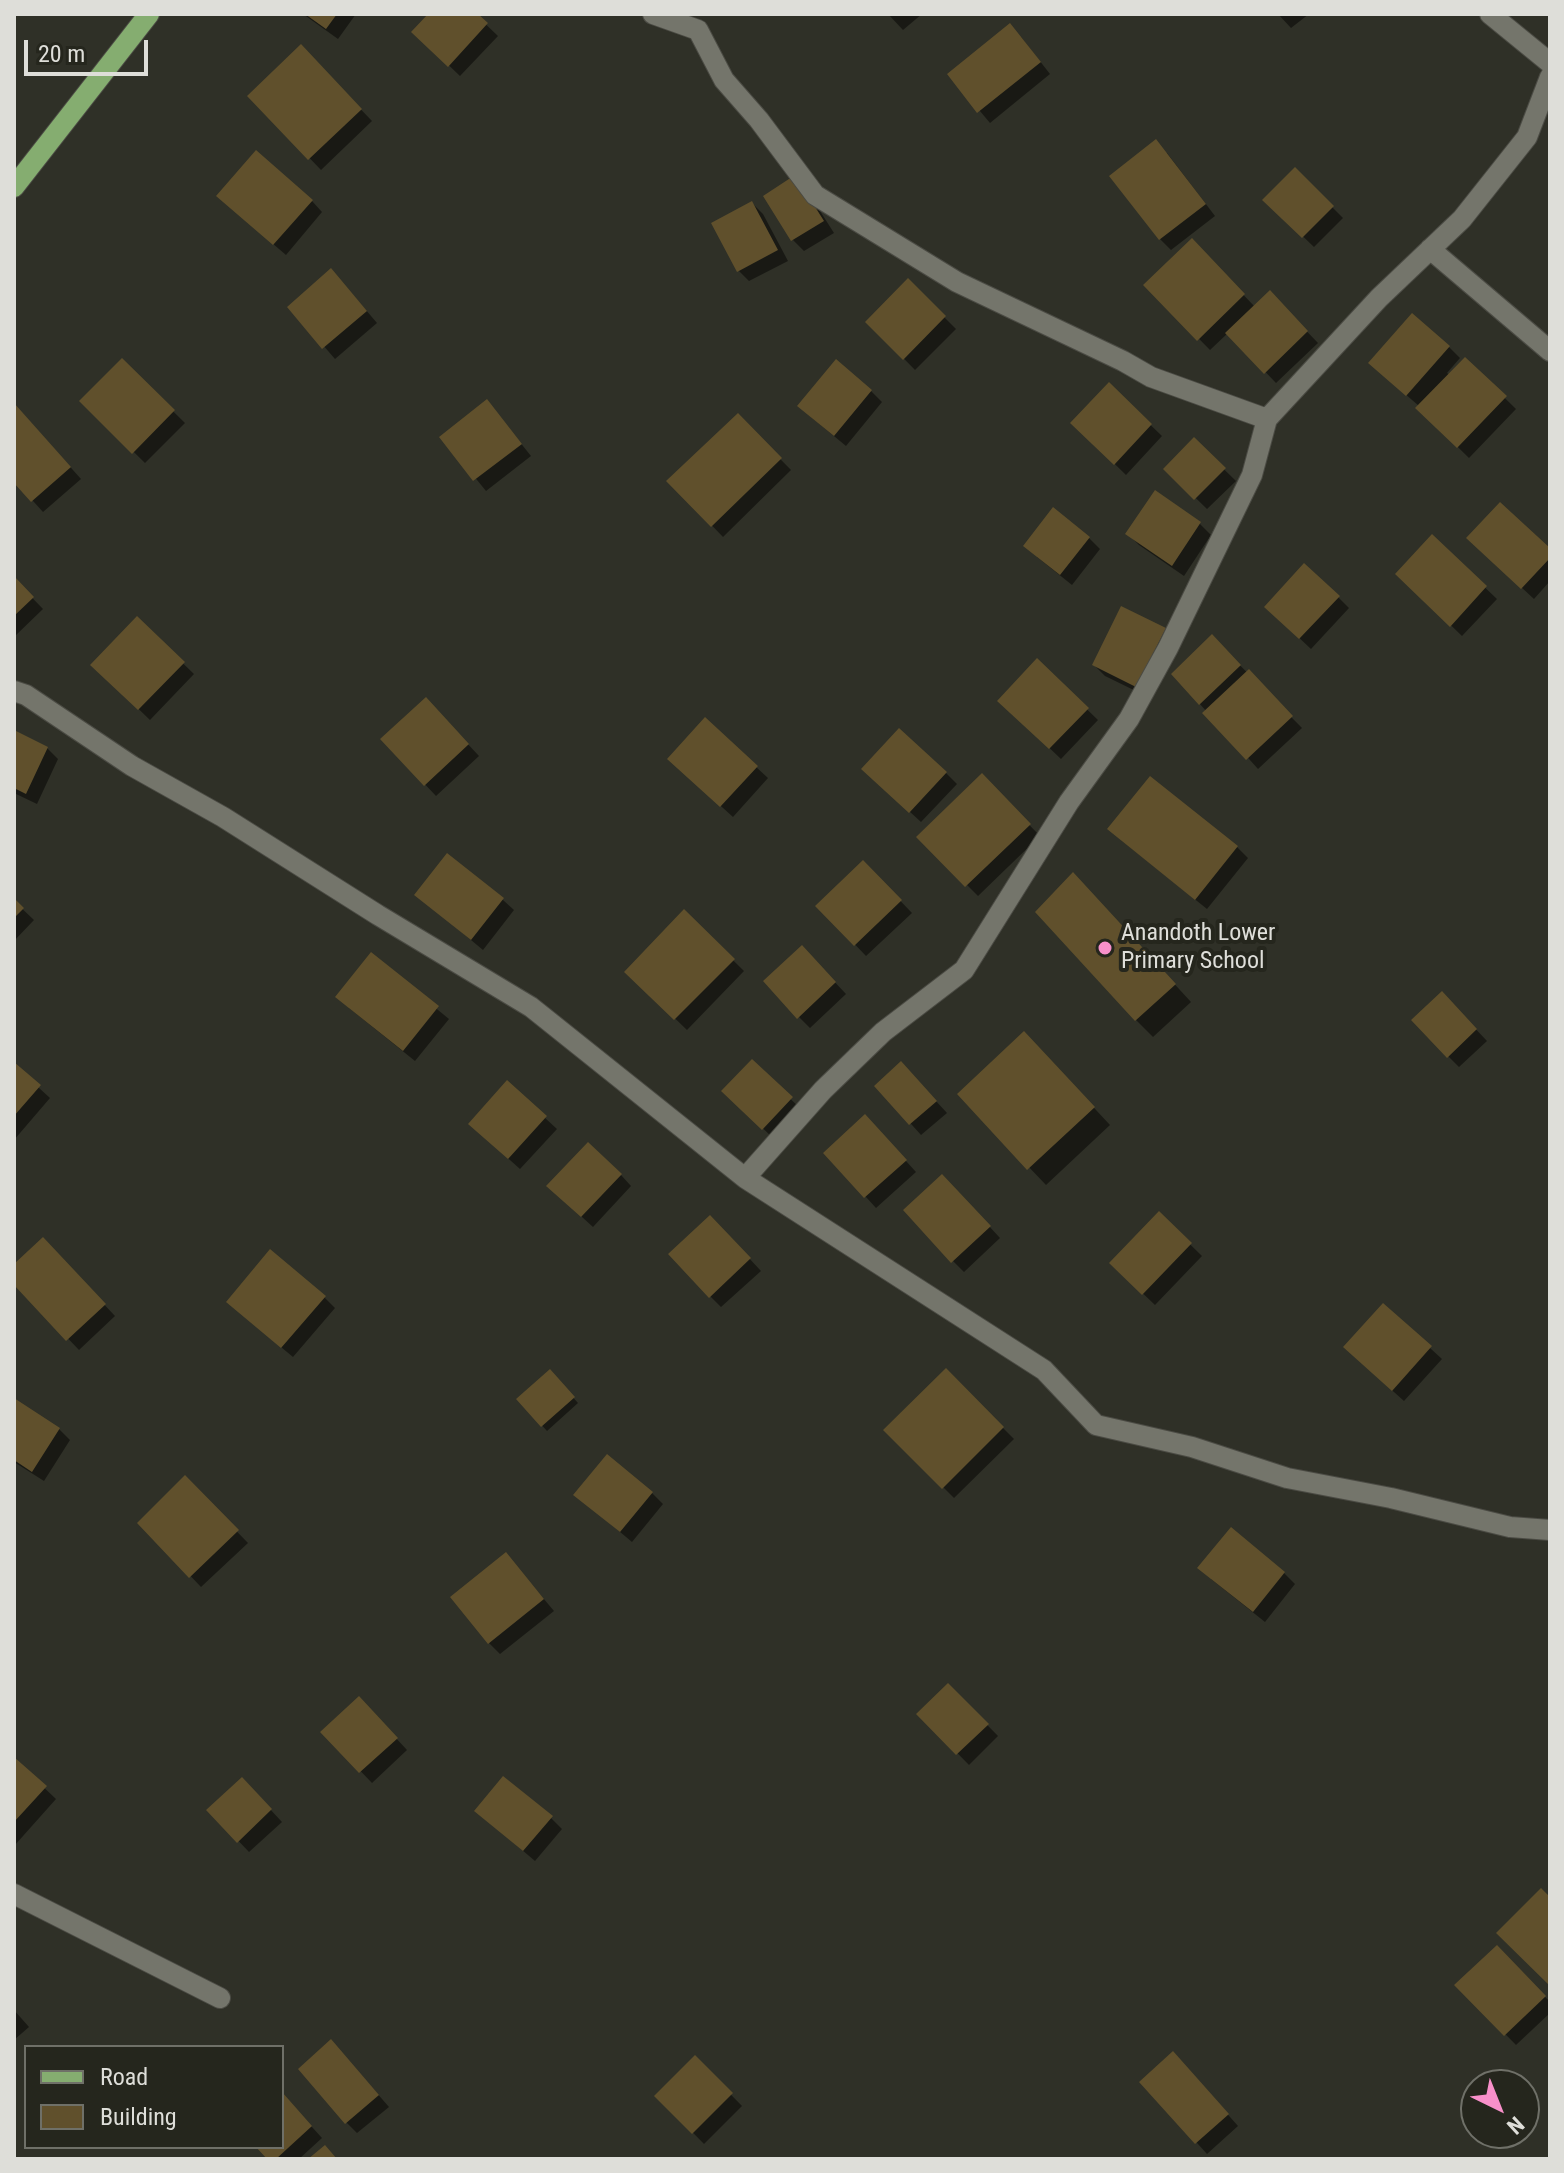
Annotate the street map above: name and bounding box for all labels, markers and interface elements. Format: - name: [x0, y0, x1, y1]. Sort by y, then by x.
- scale bar: [28, 24, 152, 74]
- text: 20 m: [38, 40, 85, 68]
- place label: Anandoth Lower Primary School: [1121, 920, 1275, 976]
- marker: Anandoth Lower Primary School: [1096, 939, 1114, 957]
- legend: [24, 2045, 284, 2149]
- text: Road: [100, 2063, 148, 2091]
- north arrow: [1460, 2069, 1540, 2149]
- text: Building: [100, 2103, 177, 2131]
- text: N: [1502, 2112, 1529, 2139]

